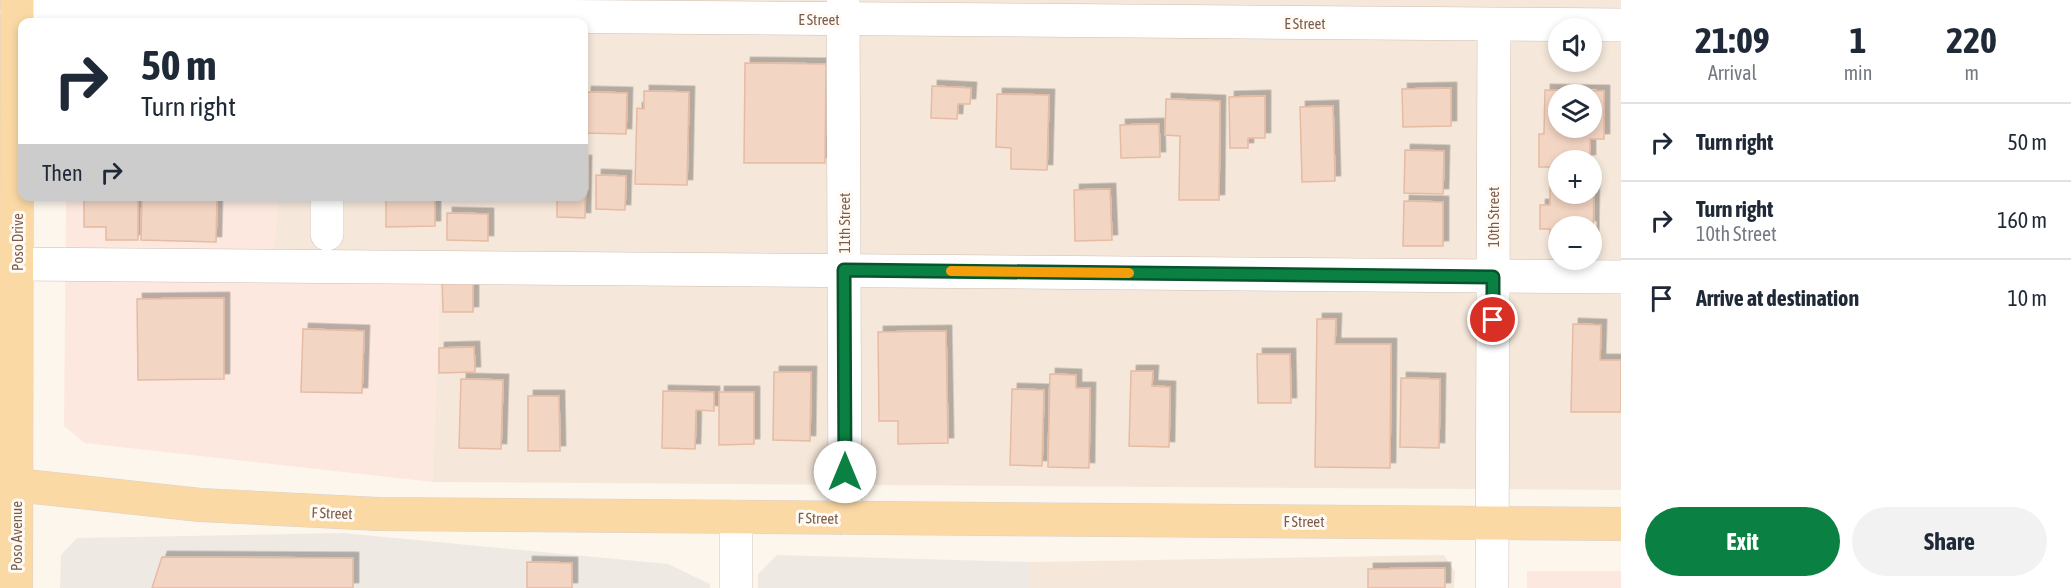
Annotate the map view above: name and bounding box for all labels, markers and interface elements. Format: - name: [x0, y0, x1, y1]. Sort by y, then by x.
- street label: E Street: [798, 11, 840, 28]
- street label: E Street: [1284, 15, 1326, 32]
- map controls: [1548, 18, 1602, 270]
- button: sound: [1548, 18, 1602, 72]
- text: 21:09: [1695, 19, 1770, 61]
- text: 1: [1850, 19, 1866, 61]
- text: 220: [1946, 19, 1997, 61]
- text: 50 m: [141, 41, 216, 89]
- icon: right: [42, 42, 120, 120]
- text: Arrival: [1708, 61, 1757, 84]
- text: min: [1844, 61, 1872, 84]
- text: m: [1964, 61, 1979, 84]
- button: layers: [1548, 84, 1602, 138]
- text: Turn right: [141, 91, 236, 122]
- icon: right: [1645, 126, 1678, 159]
- text: Turn right: [1696, 129, 1773, 155]
- text: 50 m: [2007, 129, 2047, 155]
- button: +: [1548, 150, 1602, 204]
- icon: right: [95, 156, 128, 189]
- text: Then: [42, 160, 83, 186]
- street label: 10th Street: [1485, 187, 1502, 247]
- street label: 11th Street: [836, 193, 853, 253]
- text: Turn right: [1696, 196, 1773, 222]
- icon: right: [1645, 204, 1678, 237]
- text: 160 m: [1997, 207, 2047, 233]
- street label: Poso Drive: [9, 213, 26, 271]
- button: −: [1548, 216, 1602, 270]
- text: 10th Street: [1696, 222, 1777, 245]
- icon: arrive: [1645, 282, 1678, 315]
- text: Arrive at destination: [1696, 285, 1859, 311]
- text: 10 m: [2007, 285, 2047, 311]
- pin: [1467, 294, 1518, 345]
- icon: arrive: [1476, 303, 1509, 336]
- position arrow: [813, 440, 877, 504]
- street label: Poso Avenue: [8, 501, 25, 571]
- street label: F Street: [311, 504, 353, 522]
- button: Exit: [1645, 507, 1840, 576]
- button: Share: [1852, 507, 2047, 576]
- street label: F Street: [797, 509, 839, 527]
- street label: F Street: [1283, 513, 1325, 530]

